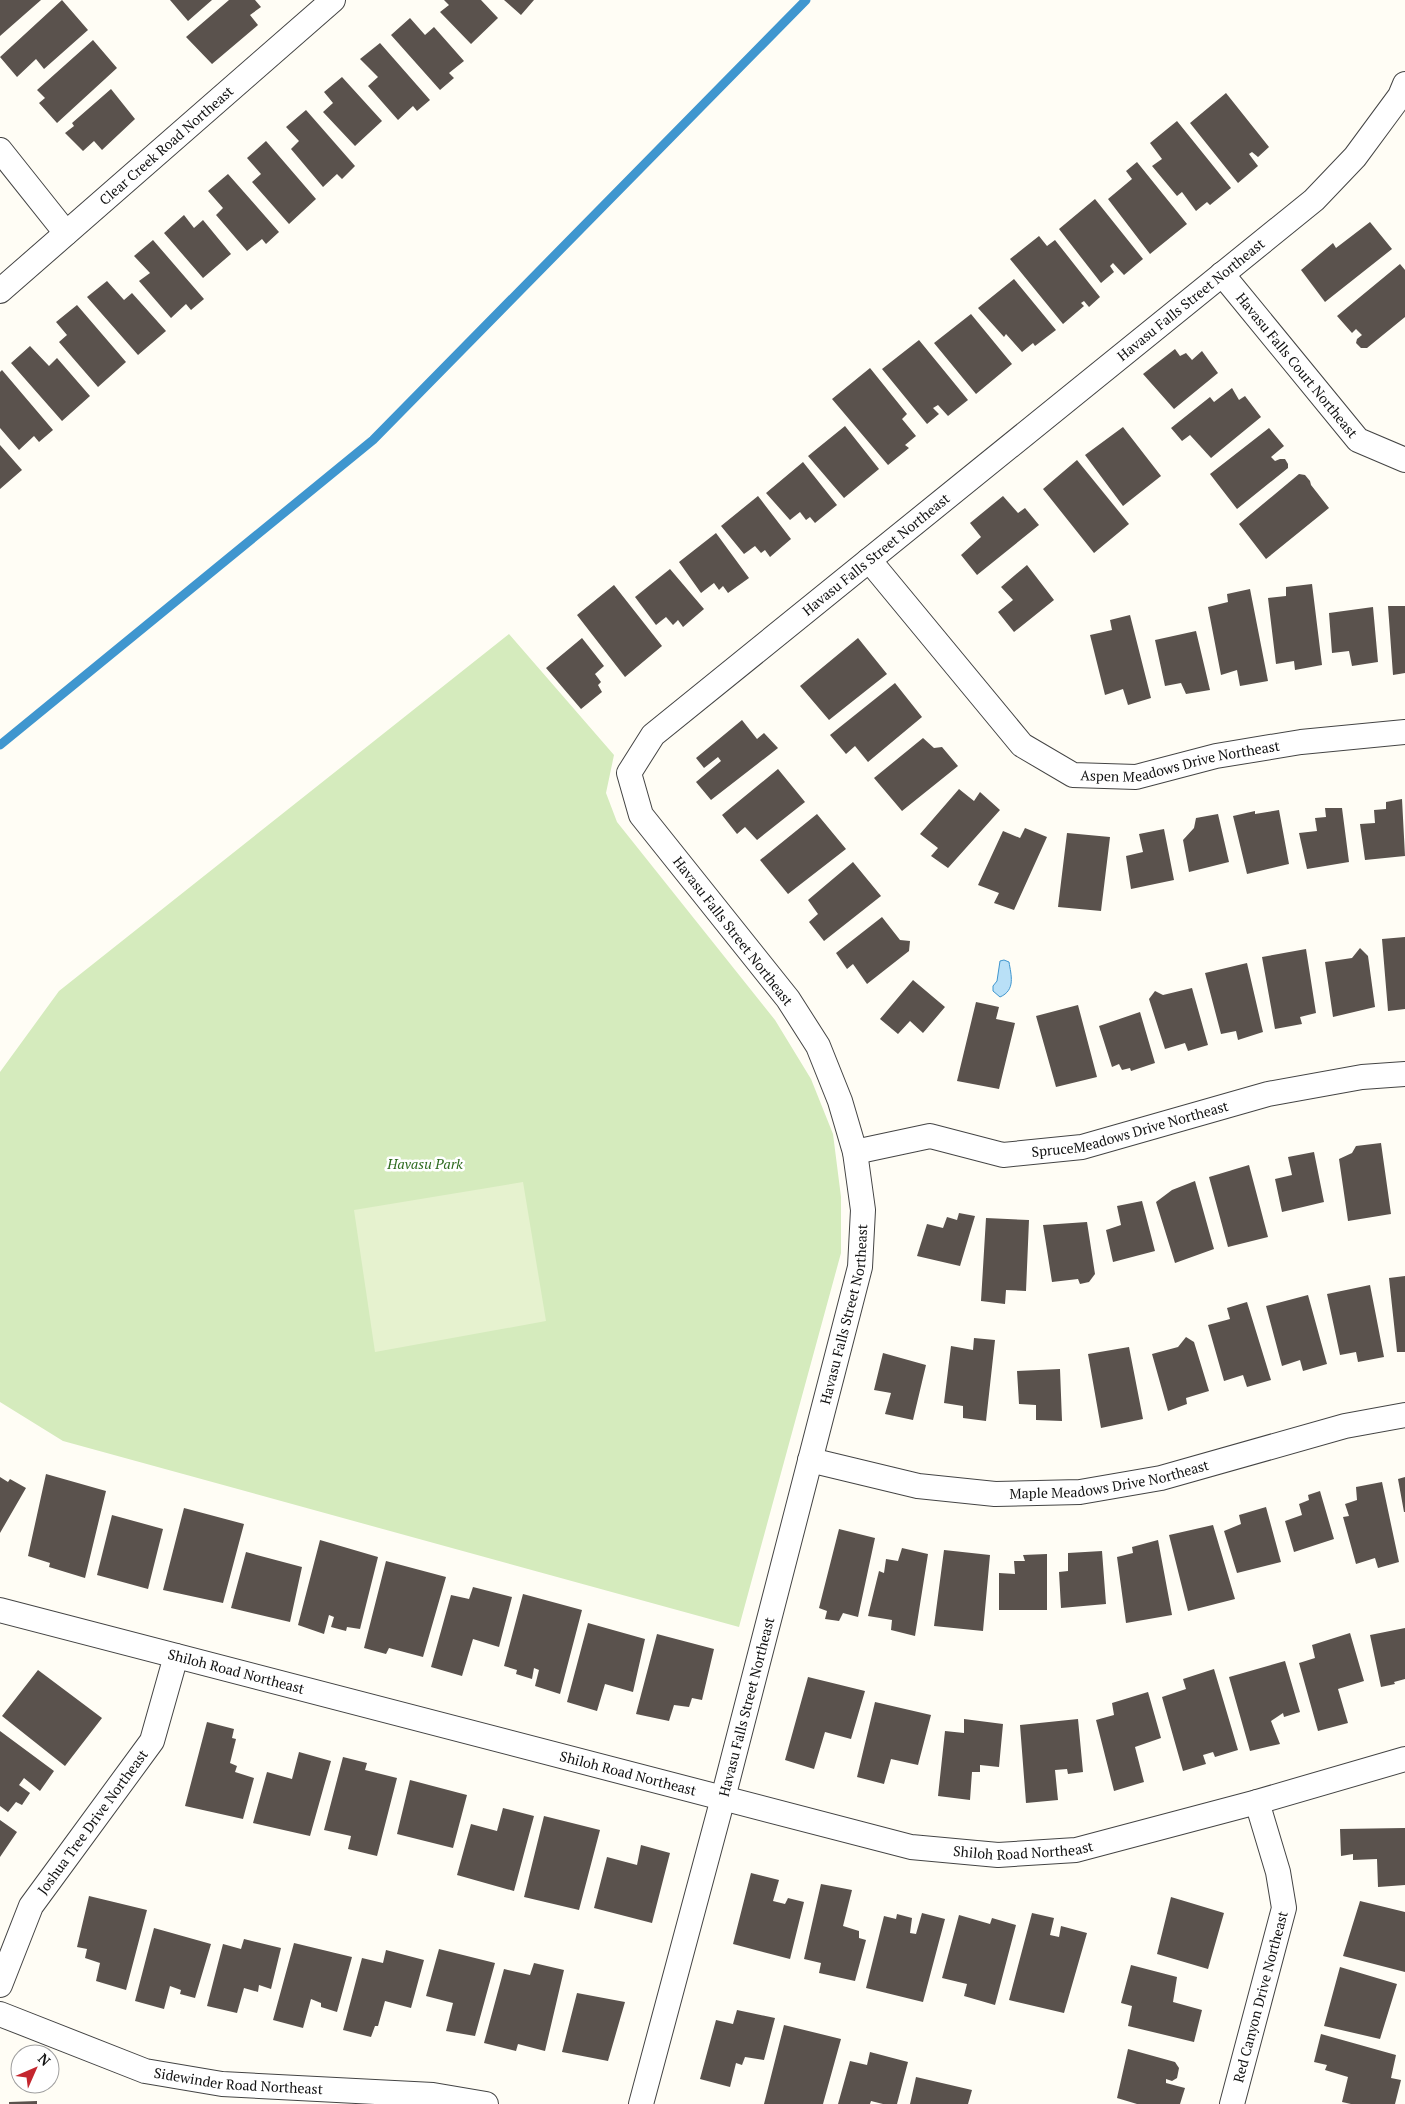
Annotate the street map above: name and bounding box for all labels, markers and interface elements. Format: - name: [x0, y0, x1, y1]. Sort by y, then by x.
- street label: Clear Creek Road Northeast: [95, 81, 238, 209]
- street label: Havasu Falls Street Northeast: [1113, 233, 1269, 365]
- street label: Havasu Falls Court Northeast: [1232, 288, 1363, 442]
- street label: Havasu Falls Street Northeast: [798, 488, 954, 620]
- street label: Aspen Meadows Drive Northeast: [1080, 736, 1282, 786]
- street label: Havasu Falls Street Northeast: [669, 852, 798, 1010]
- street label: SpruceMeadows Drive Northeast: [1030, 1096, 1231, 1161]
- park label: Havasu Park: [386, 1154, 463, 1173]
- street label: Havasu Falls Street Northeast: [815, 1223, 871, 1406]
- street label: Maple Meadows Drive Northeast: [1009, 1455, 1212, 1503]
- street label: Havasu Falls Street Northeast: [714, 1614, 779, 1798]
- street label: Shiloh Road Northeast: [166, 1644, 307, 1698]
- street label: Joshua Tree Drive Northeast: [33, 1745, 152, 1898]
- street label: Shiloh Road Northeast: [558, 1746, 699, 1800]
- street label: Shiloh Road Northeast: [952, 1836, 1096, 1864]
- street label: Red Canyon Drive Northeast: [1228, 1908, 1292, 2084]
- north arrow: [10, 2044, 60, 2094]
- text: N: [34, 2049, 55, 2070]
- street label: Sidewinder Road Northeast: [153, 2063, 324, 2098]

